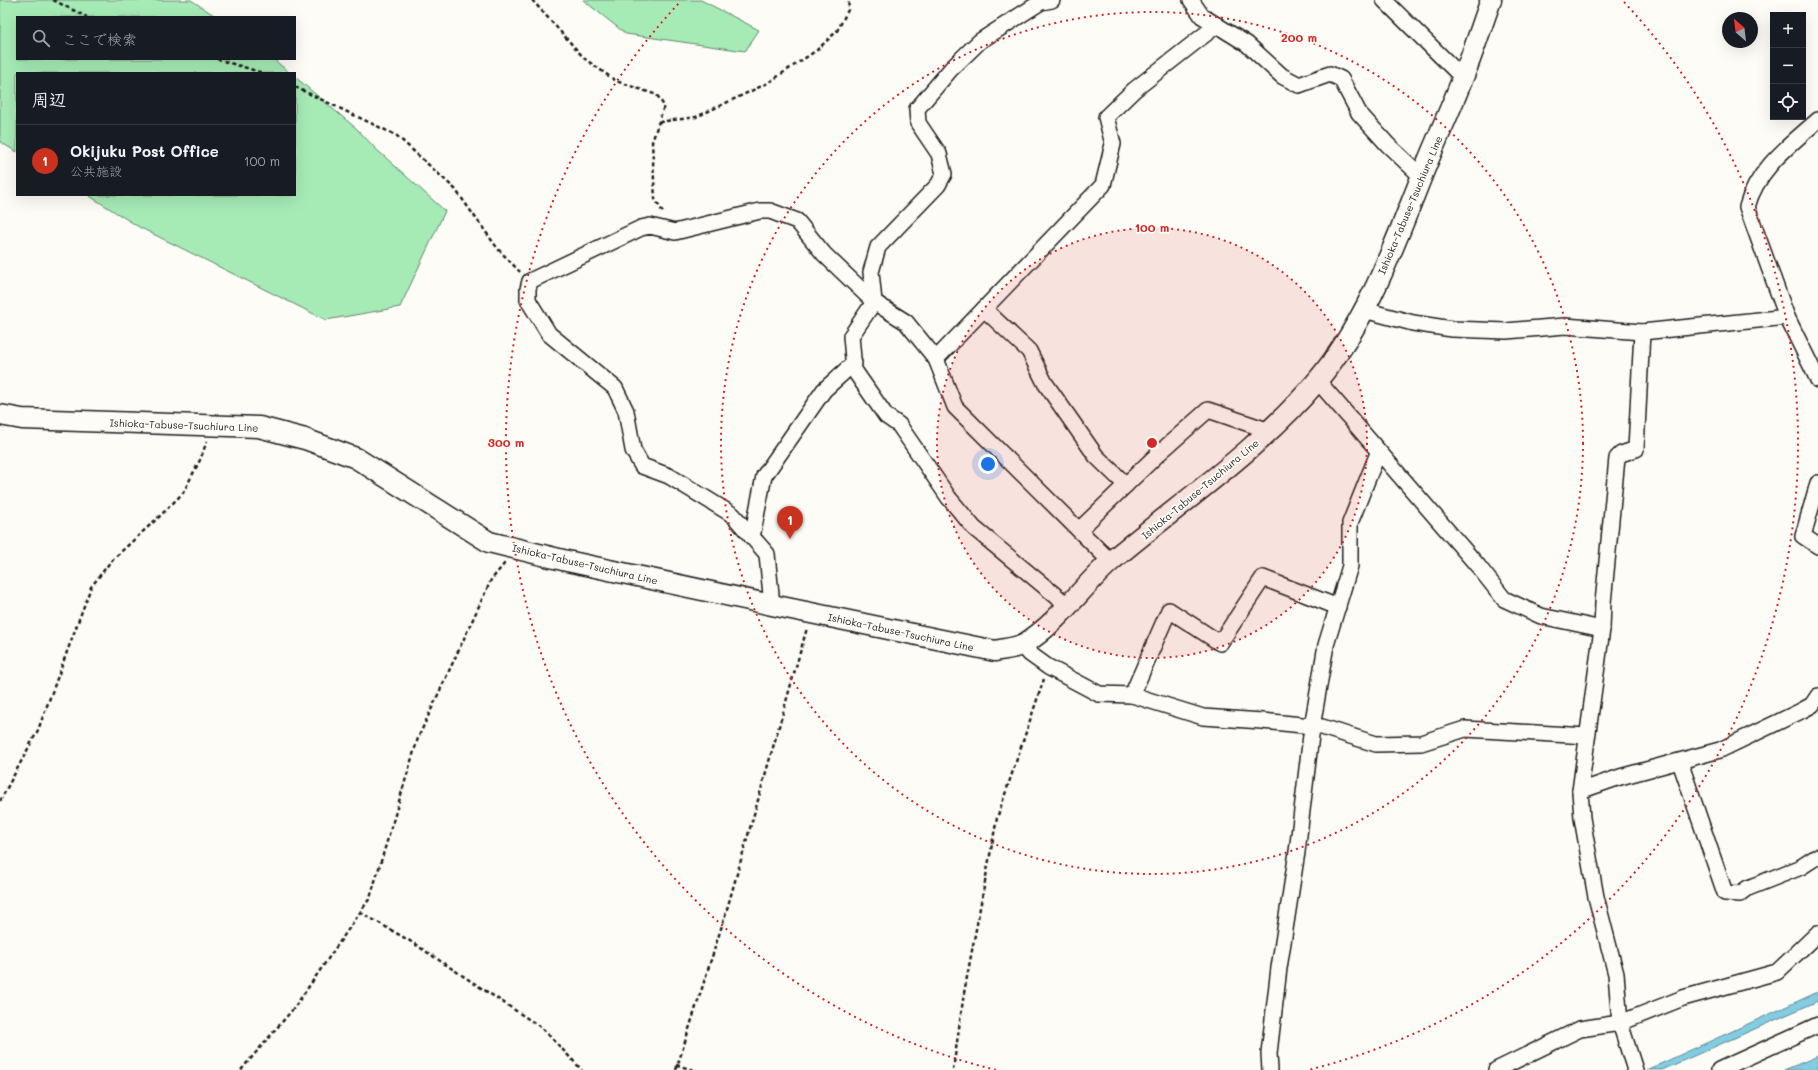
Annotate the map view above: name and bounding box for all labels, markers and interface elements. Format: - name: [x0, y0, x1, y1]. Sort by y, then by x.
- north arrow: [1722, 12, 1758, 48]
- map controls: [1770, 12, 1806, 120]
- button: +: [1770, 12, 1806, 48]
- search box: [16, 16, 296, 60]
- icon: search: [30, 27, 52, 49]
- text: ここで検索: [62, 29, 137, 49]
- text: 200 m: [1281, 29, 1317, 45]
- button: −: [1770, 48, 1806, 84]
- button: locate: [1770, 84, 1806, 120]
- text: 周辺: [32, 88, 66, 110]
- street label: Ishioka-Tabuse-Tsuchiura Line: [1374, 134, 1446, 276]
- text: Okijuku Post Office: [70, 141, 219, 161]
- text: 1: [42, 152, 48, 169]
- text: 100 m: [244, 152, 280, 169]
- text: 公共施設: [70, 162, 122, 179]
- text: 100 m: [1135, 219, 1169, 235]
- street label: Ishioka-Tabuse-Tsuchiura Line: [109, 415, 259, 435]
- text: 300 m: [488, 434, 524, 450]
- street label: Ishioka-Tabuse-Tsuchiura Line: [1138, 436, 1262, 542]
- centre of rings: [1145, 436, 1159, 450]
- your location: [978, 454, 998, 474]
- pin: 1: [777, 506, 803, 539]
- street label: Ishioka-Tabuse-Tsuchiura Line: [511, 540, 659, 588]
- street label: Ishioka-Tabuse-Tsuchiura Line: [827, 610, 975, 654]

